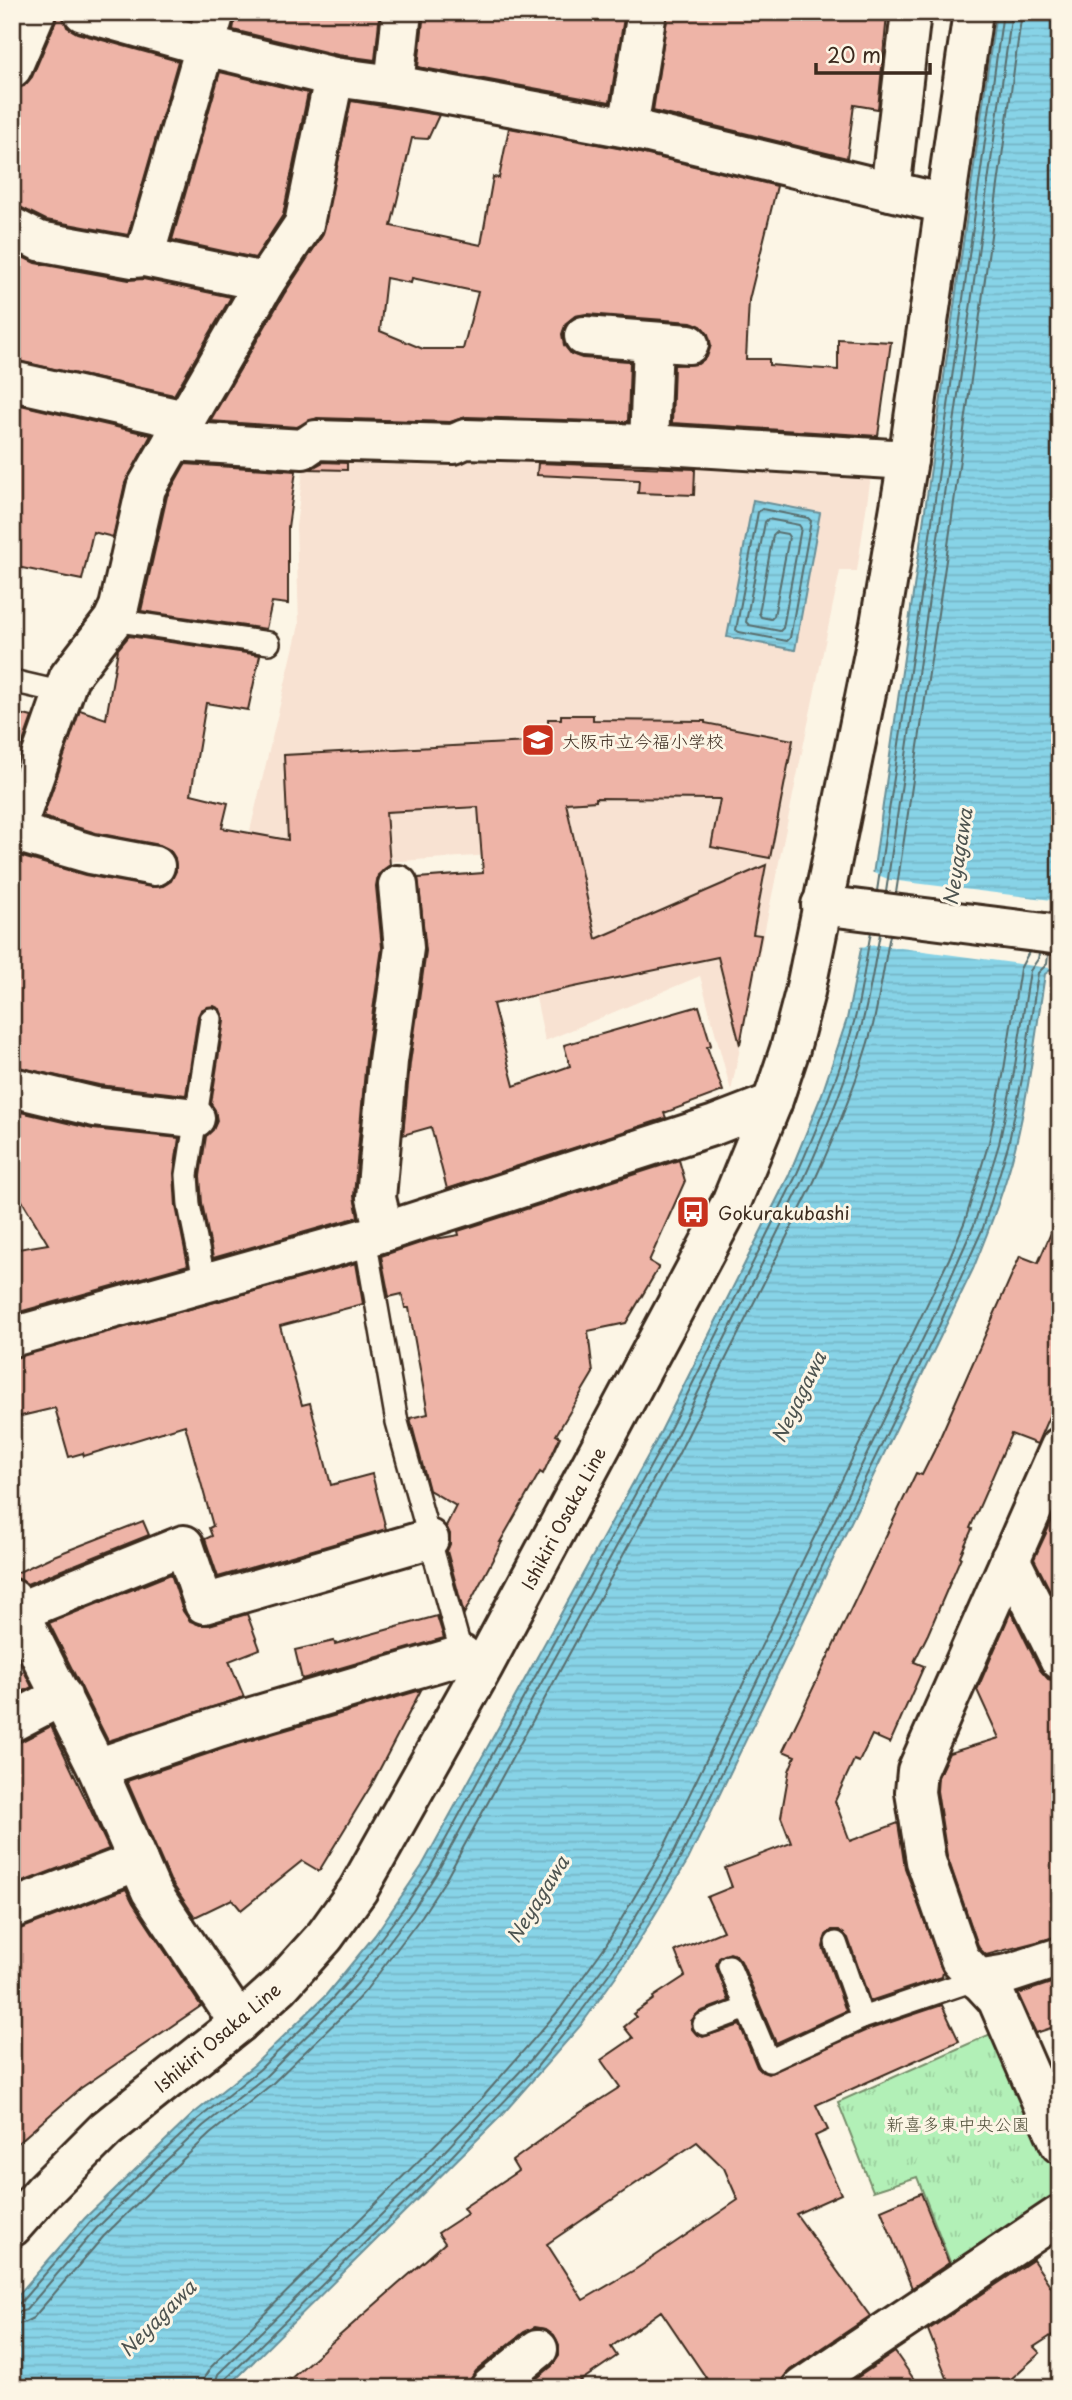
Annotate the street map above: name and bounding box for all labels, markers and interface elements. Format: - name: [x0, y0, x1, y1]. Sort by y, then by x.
- scale bar: [816, 32, 930, 76]
- text: 20 m: [827, 38, 881, 70]
- school or university icon: 大阪市立今福小学校: [519, 721, 557, 759]
- place label: 大阪市立今福小学校: [562, 727, 724, 754]
- water label: Neyagawa: [935, 805, 979, 908]
- bus stop icon: Gokurakubashi: [674, 1193, 712, 1231]
- place label: Gokurakubashi: [718, 1199, 850, 1226]
- water label: Neyagawa: [764, 1346, 833, 1447]
- street label: Ishikiri Osaka Line: [514, 1442, 612, 1594]
- water label: Neyagawa: [499, 1849, 575, 1948]
- street label: Ishikiri Osaka Line: [148, 1976, 286, 2098]
- park label: 新喜多東中央公園: [886, 2110, 1030, 2137]
- water label: Neyagawa: [112, 2273, 202, 2363]

